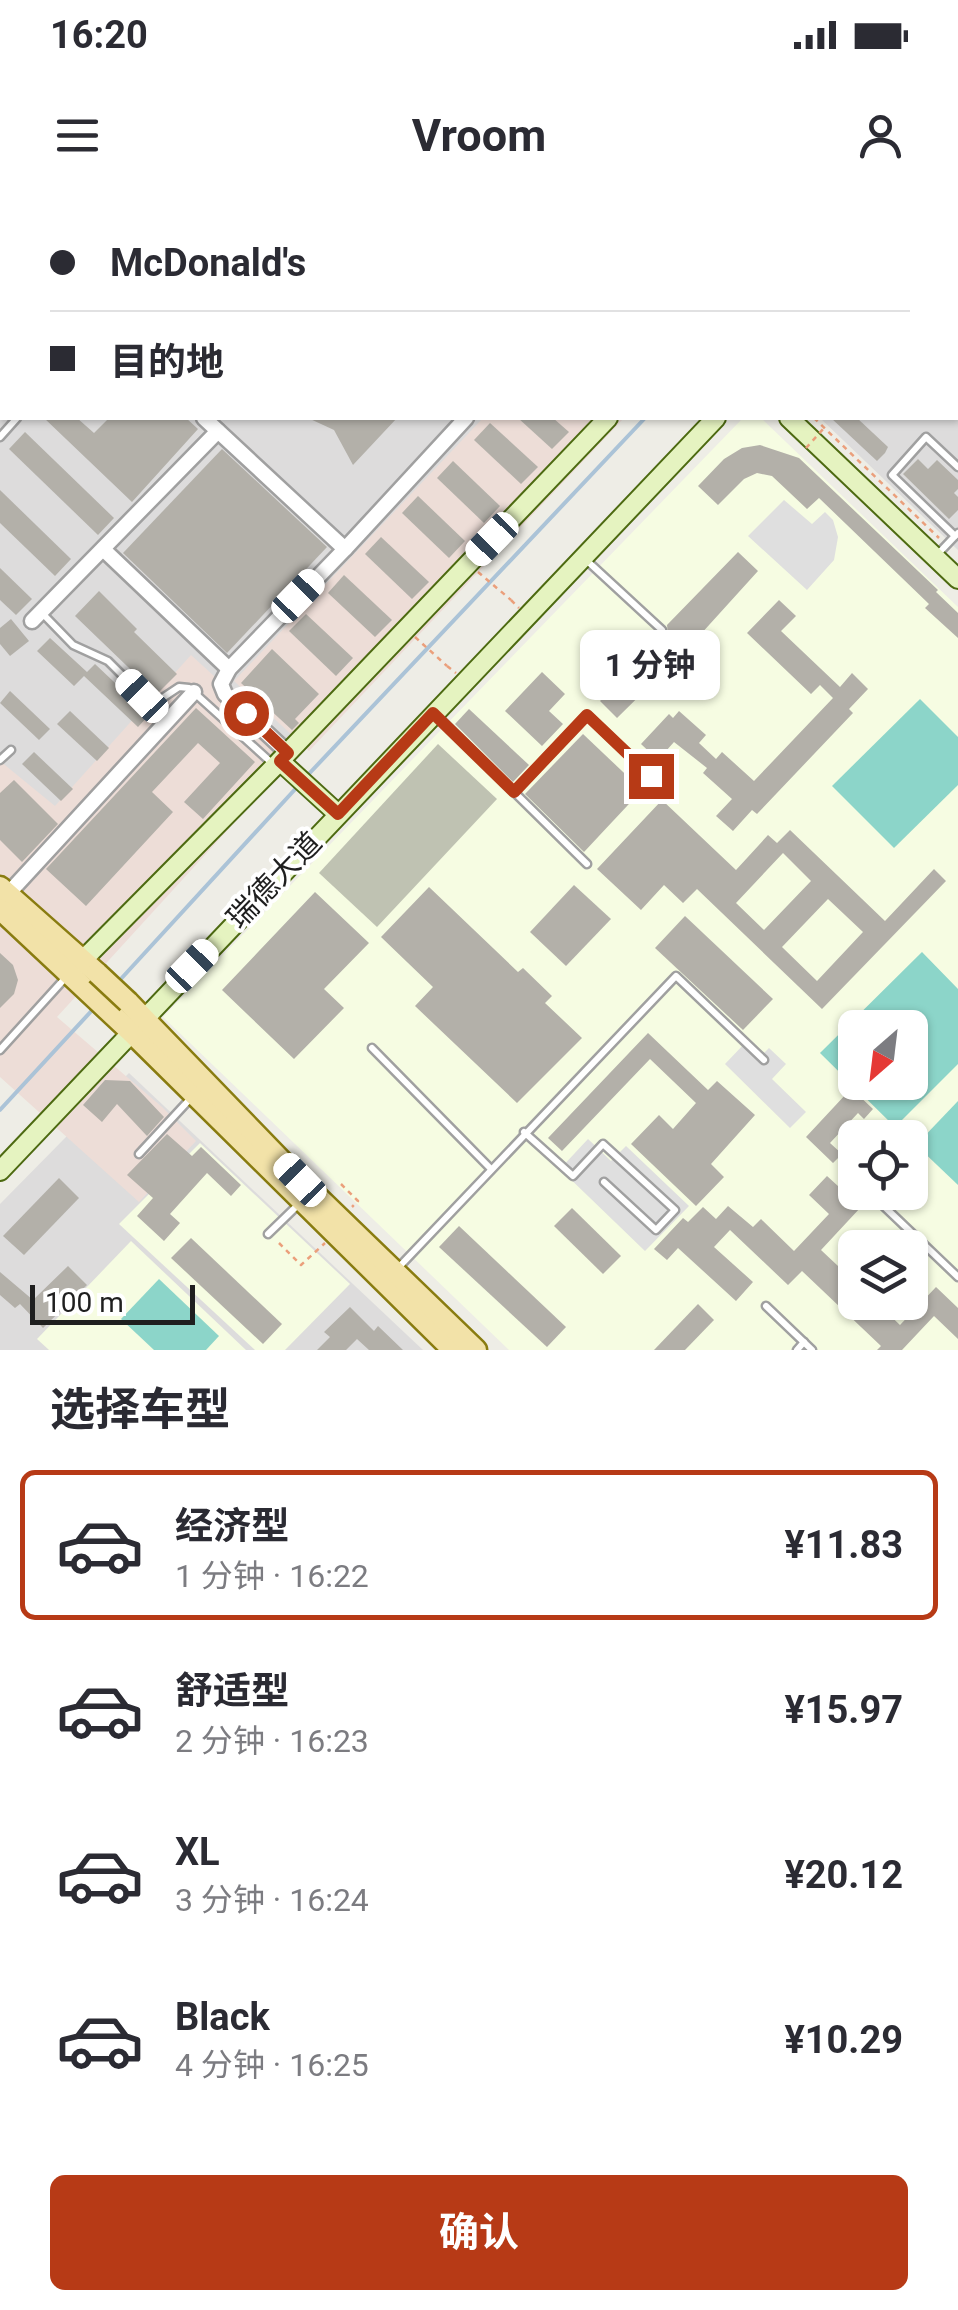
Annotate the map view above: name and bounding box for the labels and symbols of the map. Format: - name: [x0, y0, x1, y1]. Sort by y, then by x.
- car: [460, 507, 524, 571]
- car: [266, 564, 330, 628]
- callout: 1 分钟: [581, 631, 721, 701]
- car: [110, 664, 174, 728]
- route start: [224, 691, 269, 736]
- route end: [629, 754, 674, 799]
- street label: 瑞德大道: [220, 825, 328, 935]
- car: [160, 934, 224, 998]
- north arrow: [838, 1010, 928, 1100]
- car: [268, 1148, 332, 1212]
- scale bar: [30, 1280, 195, 1324]

